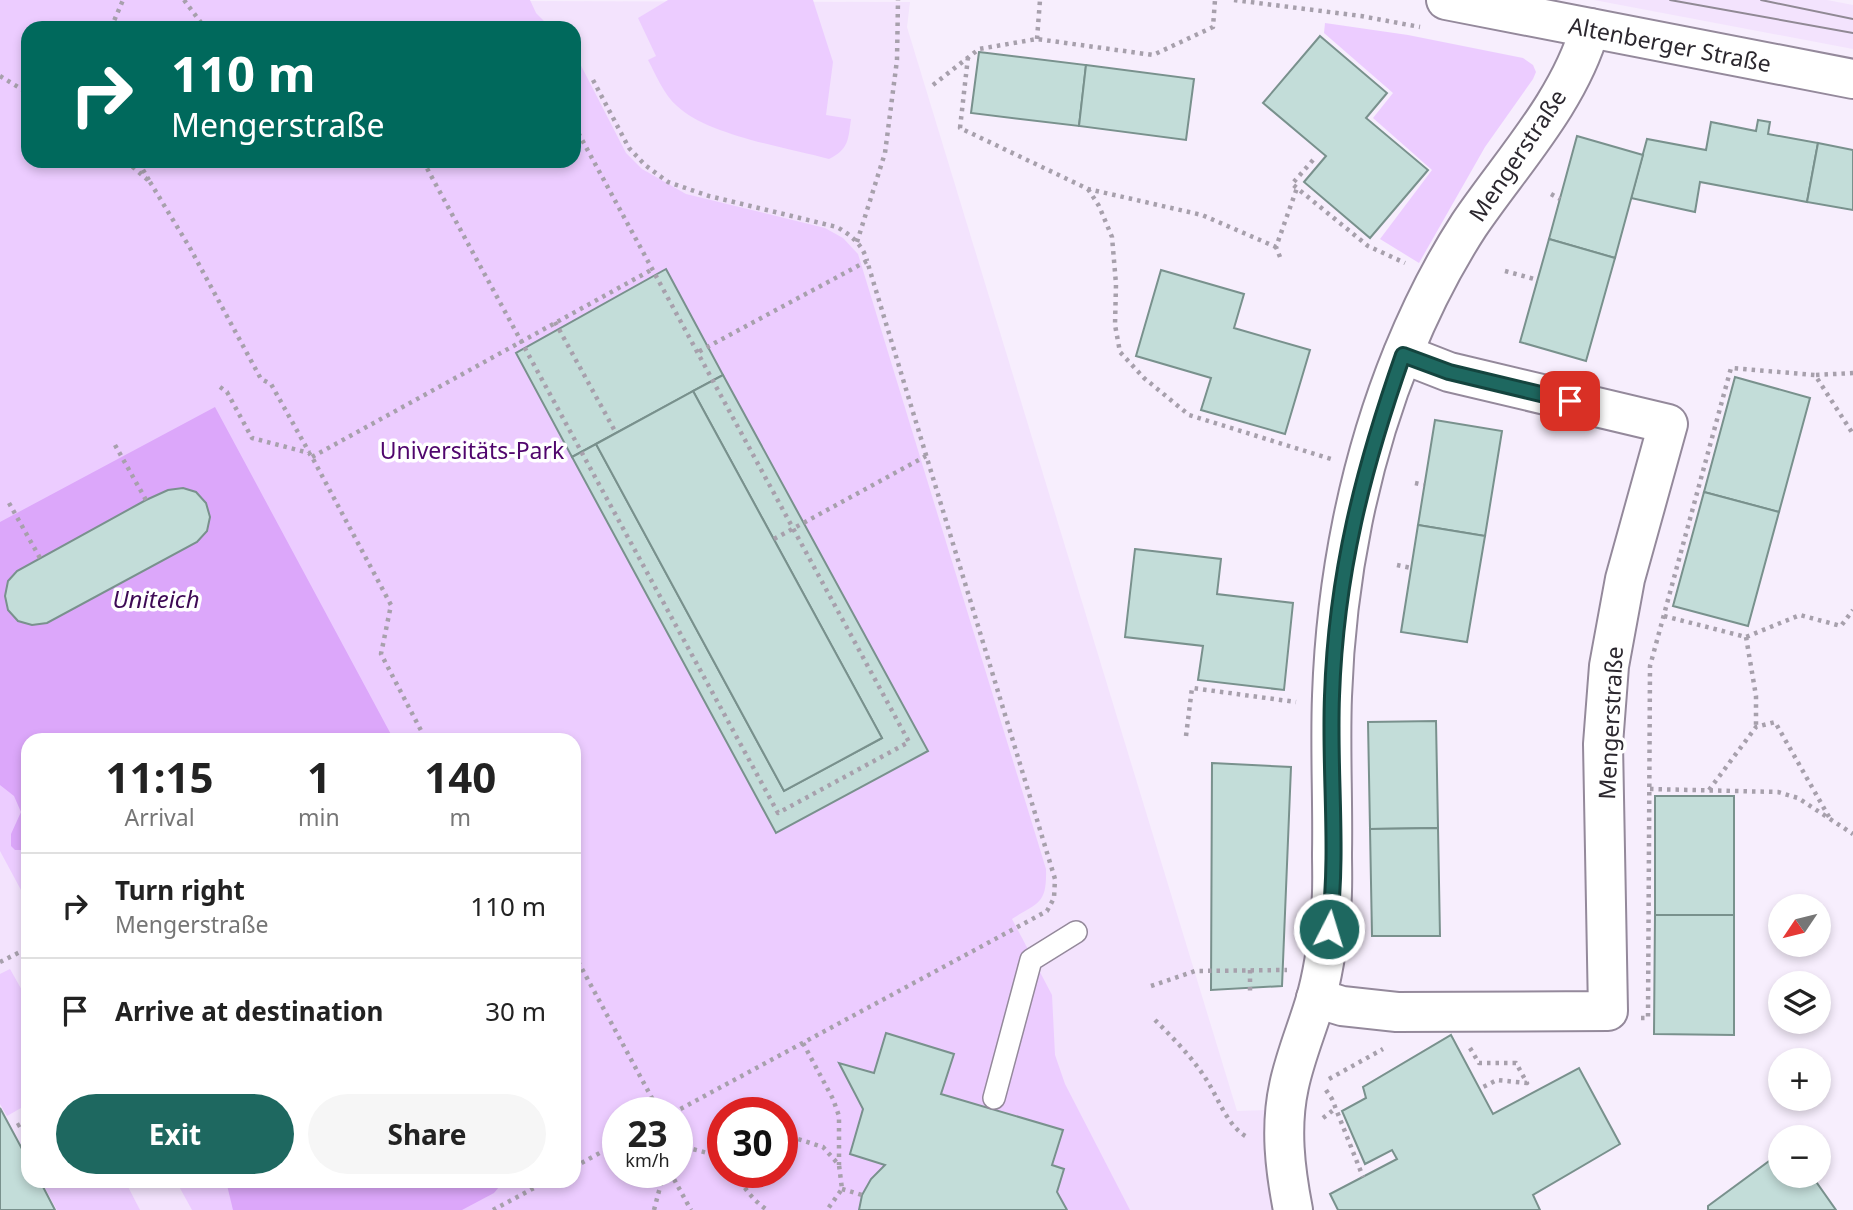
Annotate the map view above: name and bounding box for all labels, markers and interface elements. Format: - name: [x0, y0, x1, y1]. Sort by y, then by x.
- street label: Altenberger Straße: [1566, 9, 1774, 79]
- text: 110 m: [171, 40, 316, 106]
- icon: right: [56, 49, 147, 140]
- street label: Mengerstraße: [1461, 82, 1573, 228]
- text: Mengerstraße: [171, 103, 384, 146]
- pin: [1540, 371, 1600, 431]
- icon: arrive: [1551, 382, 1589, 420]
- park label: Universitäts-Park: [380, 434, 565, 466]
- water label: Uniteich: [112, 582, 200, 615]
- street label: Mengerstraße: [1590, 646, 1630, 800]
- text: 11:15: [106, 748, 213, 805]
- text: 1: [307, 748, 331, 805]
- text: 140: [424, 748, 496, 805]
- text: Arrival: [124, 801, 195, 833]
- text: min: [298, 801, 340, 833]
- text: m: [450, 801, 471, 833]
- text: Turn right: [115, 872, 245, 908]
- icon: right: [56, 887, 94, 925]
- text: 110 m: [470, 888, 546, 924]
- position arrow: [1292, 892, 1366, 966]
- north arrow: [1768, 894, 1830, 957]
- map controls: [1768, 894, 1831, 1188]
- text: Mengerstraße: [115, 908, 268, 940]
- button: layers: [1768, 971, 1831, 1034]
- icon: arrive: [56, 992, 94, 1030]
- text: Arrive at destination: [115, 993, 384, 1029]
- text: 30 m: [485, 993, 546, 1029]
- button: +: [1768, 1048, 1831, 1111]
- button: Exit: [56, 1094, 294, 1174]
- button: Share: [308, 1094, 546, 1174]
- speed limit sign: 30: [707, 1097, 798, 1188]
- text: 23: [627, 1110, 668, 1157]
- button: −: [1768, 1125, 1831, 1188]
- text: km/h: [625, 1148, 670, 1172]

